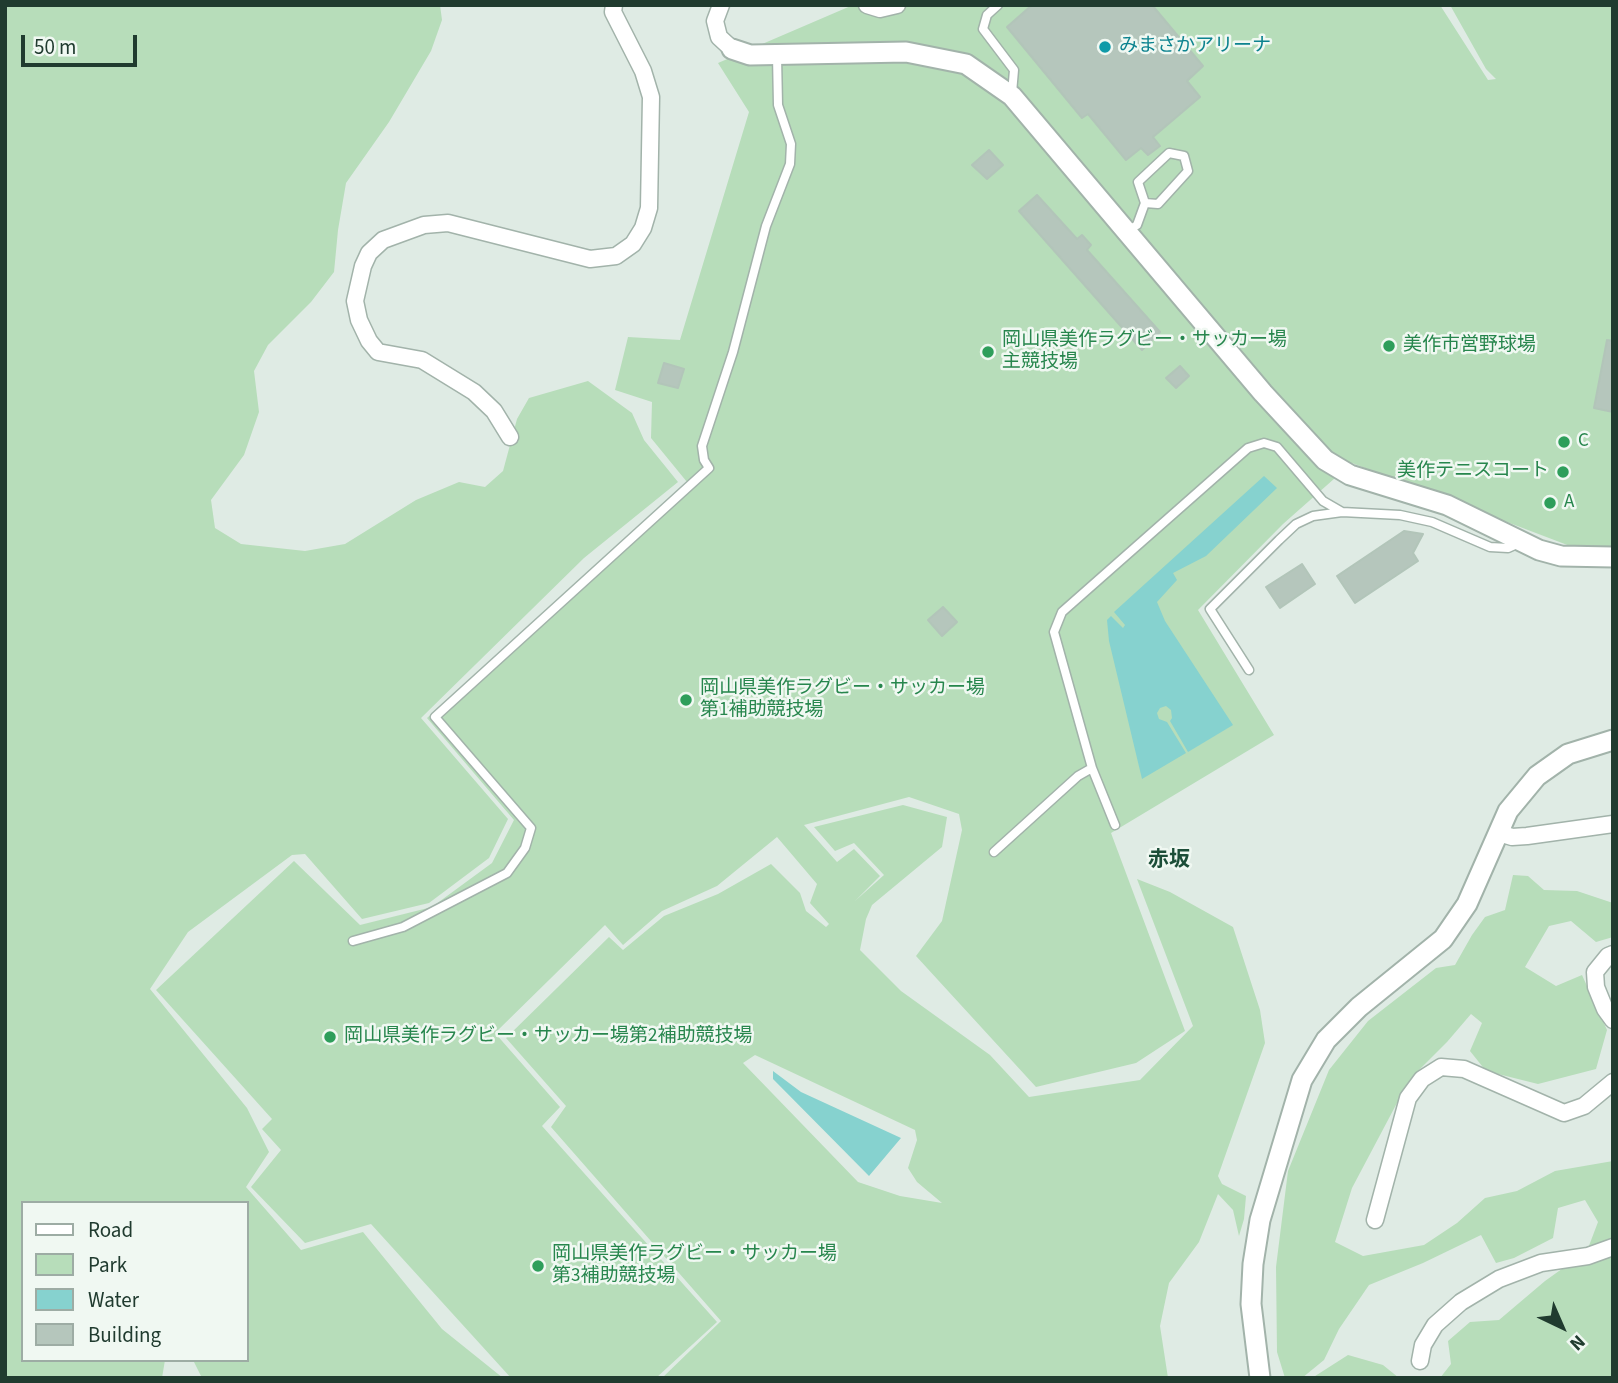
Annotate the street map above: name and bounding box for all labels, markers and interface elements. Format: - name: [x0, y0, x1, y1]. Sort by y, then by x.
- scale bar: [24, 21, 140, 65]
- text: 50 m: [34, 32, 76, 62]
- place label: みまさかアリーナ: [1119, 36, 1271, 58]
- marker: みまさかアリーナ: [1097, 39, 1113, 55]
- place label: 岡山県美作ラグビー・サッカー場 主競技場: [1002, 330, 1287, 374]
- place label: 美作市営野球場: [1403, 335, 1536, 357]
- marker: 美作市営野球場: [1381, 338, 1397, 354]
- marker: 岡山県美作ラグビー・サッカー場 主競技場: [980, 344, 996, 360]
- place label: C: [1578, 431, 1589, 453]
- marker: C: [1556, 434, 1572, 450]
- place label: 美作テニスコート: [1397, 461, 1549, 483]
- marker: 美作テニスコート: [1555, 464, 1571, 480]
- place label: A: [1564, 492, 1574, 514]
- marker: A: [1542, 495, 1558, 511]
- place label: 岡山県美作ラグビー・サッカー場 第1補助競技場: [700, 678, 985, 722]
- marker: 岡山県美作ラグビー・サッカー場 第1補助競技場: [678, 692, 694, 708]
- district label: 赤坂: [1148, 848, 1190, 874]
- place label: 岡山県美作ラグビー・サッカー場第2補助競技場: [344, 1026, 752, 1048]
- marker: 岡山県美作ラグビー・サッカー場第2補助競技場: [322, 1029, 338, 1045]
- legend: [21, 1201, 248, 1362]
- text: Road: [88, 1215, 133, 1245]
- place label: 岡山県美作ラグビー・サッカー場 第3補助競技場: [552, 1244, 837, 1288]
- text: Park: [88, 1250, 127, 1280]
- marker: 岡山県美作ラグビー・サッカー場 第3補助競技場: [530, 1258, 546, 1274]
- text: Water: [88, 1285, 139, 1315]
- north arrow: [1527, 1292, 1597, 1362]
- text: Building: [88, 1320, 161, 1350]
- text: N: [1563, 1328, 1591, 1357]

